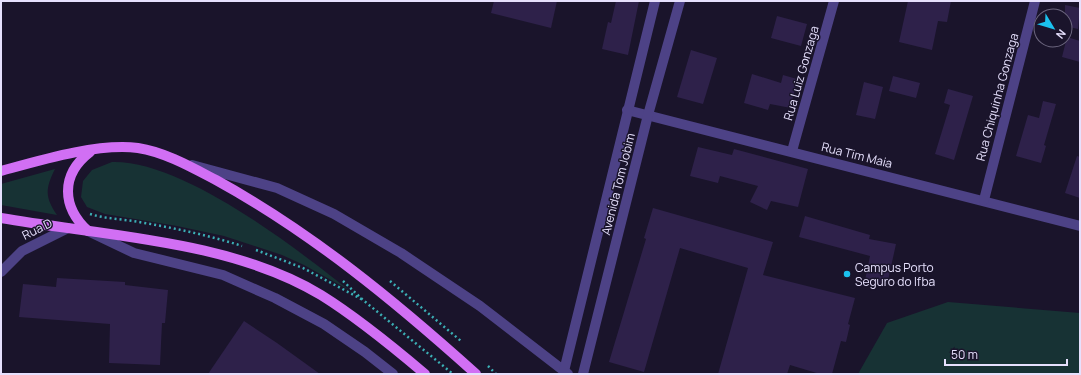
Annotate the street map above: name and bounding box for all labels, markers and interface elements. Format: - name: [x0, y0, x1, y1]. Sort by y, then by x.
- north arrow: [1033, 8, 1073, 48]
- street label: Rua Luiz Gonzaga: [779, 24, 823, 122]
- text: N: [1053, 27, 1070, 42]
- street label: Rua Chiquinha Gonzaga: [972, 31, 1022, 163]
- street label: Avenida Tom Jobim: [597, 131, 639, 237]
- street label: Rua Tim Maia: [820, 138, 894, 172]
- street label: Rua D: [19, 214, 55, 244]
- place label: Campus Porto Seguro do Ifba: [855, 259, 935, 290]
- marker: Campus Porto Seguro do Ifba: [842, 269, 852, 279]
- scale bar: [945, 341, 1067, 367]
- text: 50 m: [951, 346, 978, 363]

